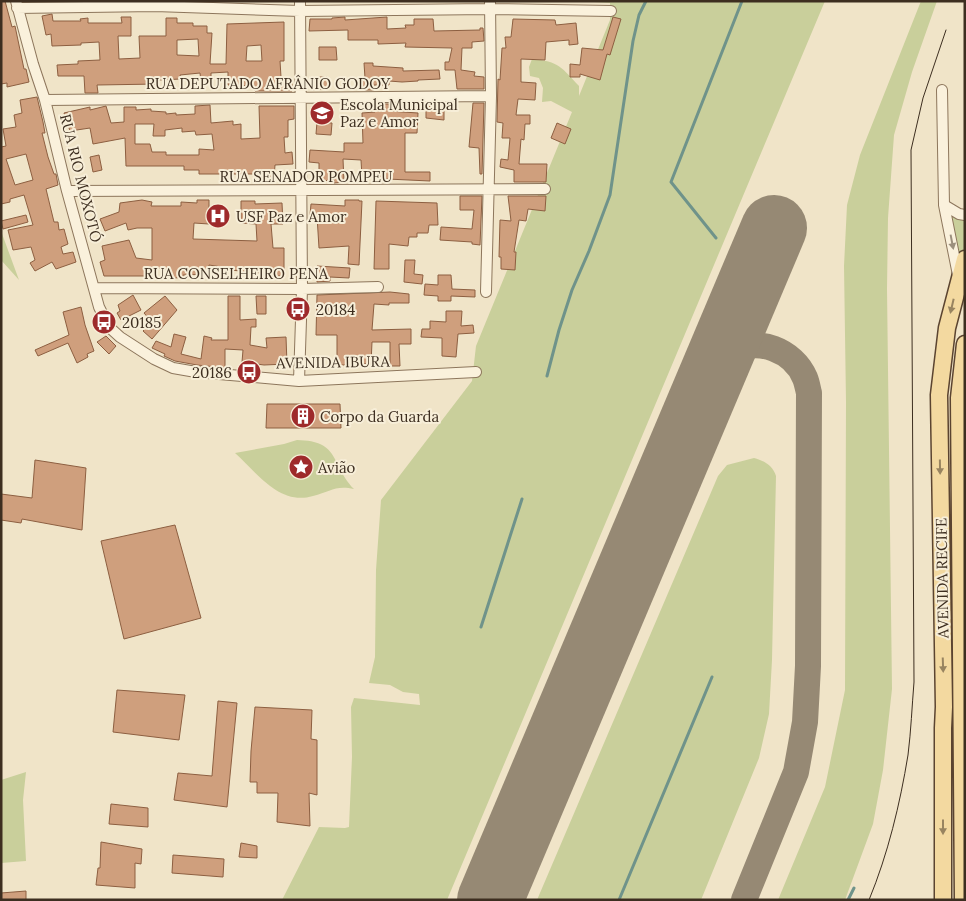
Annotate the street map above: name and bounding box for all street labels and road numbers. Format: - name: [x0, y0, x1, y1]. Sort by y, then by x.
- street label: RUA DEPUTADO AFRÂNIO GODOY: [146, 74, 391, 93]
- street label: RUA RIO MOXOTÓ: [56, 112, 106, 244]
- street label: RUA SENADOR POMPEU: [220, 167, 392, 186]
- street label: RUA CONSELHEIRO PENA: [144, 264, 329, 283]
- street label: AVENIDA IBURA: [275, 351, 391, 373]
- street label: AVENIDA RECIFE: [931, 518, 953, 639]

